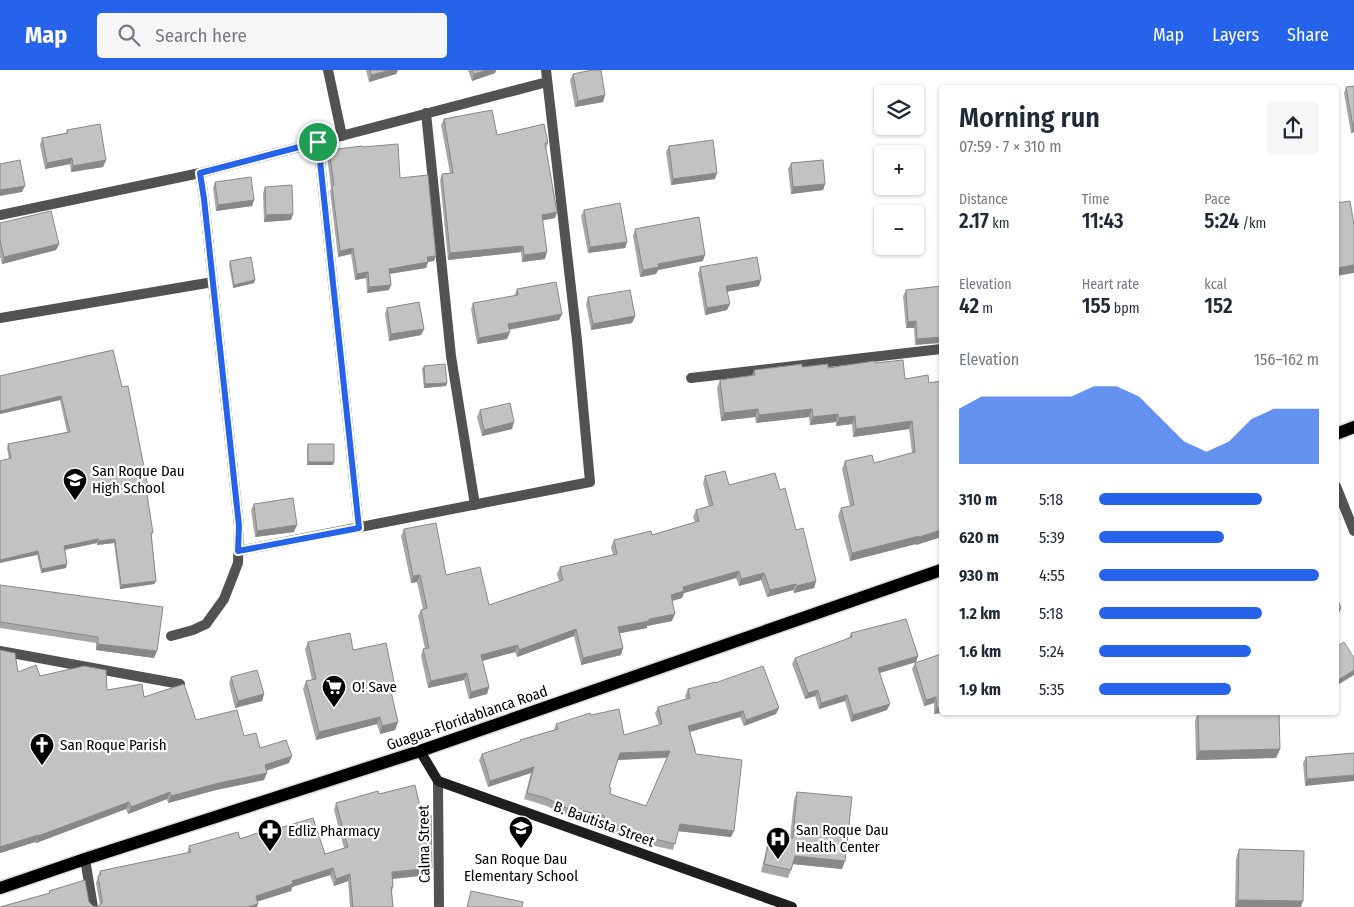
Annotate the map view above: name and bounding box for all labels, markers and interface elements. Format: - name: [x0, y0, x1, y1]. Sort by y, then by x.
- search box: [97, 13, 447, 58]
- text: Map: [25, 21, 67, 49]
- icon: search: [115, 21, 143, 49]
- text: Search here: [155, 24, 247, 47]
- text: Map: [1153, 24, 1184, 46]
- text: Layers: [1212, 24, 1259, 46]
- text: Share: [1287, 24, 1329, 46]
- map controls: [874, 85, 924, 255]
- button: layers: [874, 85, 924, 135]
- text: Morning run: [959, 101, 1100, 134]
- button: share: [1267, 102, 1319, 154]
- pin: [297, 121, 339, 163]
- icon: arrive: [304, 128, 332, 156]
- text: 07:59 · 7 × 310 m: [959, 137, 1062, 156]
- button: +: [874, 145, 924, 195]
- text: Distance: [959, 191, 1008, 208]
- text: Time: [1082, 191, 1109, 208]
- text: Pace: [1204, 191, 1230, 208]
- button: −: [874, 205, 924, 255]
- text: 2.17: [959, 208, 989, 234]
- text: 11:43: [1082, 208, 1124, 234]
- text: 5:24: [1204, 208, 1239, 234]
- text: km: [989, 215, 1009, 232]
- text: /km: [1239, 215, 1266, 232]
- text: Elevation: [959, 276, 1012, 293]
- text: Heart rate: [1082, 276, 1139, 293]
- text: kcal: [1204, 276, 1227, 293]
- text: 42: [959, 293, 979, 319]
- text: 155: [1082, 293, 1111, 319]
- text: 152: [1204, 293, 1233, 319]
- text: m: [979, 300, 993, 317]
- text: bpm: [1111, 300, 1140, 317]
- text: Elevation: [959, 350, 1019, 369]
- text: 156–162 m: [1254, 350, 1319, 369]
- place label: San Roque Dau High School: [92, 462, 185, 497]
- school or university icon: San Roque Dau High School: [62, 467, 88, 501]
- text: 310 m: [959, 490, 997, 509]
- text: 5:18: [1039, 490, 1063, 509]
- text: 620 m: [959, 528, 999, 547]
- text: 5:39: [1039, 528, 1065, 547]
- text: 930 m: [959, 566, 999, 585]
- text: 4:55: [1039, 566, 1065, 585]
- text: 1.2 km: [959, 604, 1001, 623]
- text: 5:18: [1039, 604, 1063, 623]
- text: 1.6 km: [959, 642, 1001, 661]
- text: 5:24: [1039, 642, 1064, 661]
- supermarket icon: O! Save: [321, 674, 347, 708]
- place label: O! Save: [352, 678, 397, 696]
- text: 1.9 km: [959, 680, 1001, 699]
- text: 5:35: [1039, 680, 1064, 699]
- street label: Guagua-Floridablanca Road: [384, 682, 550, 754]
- church icon: San Roque Parish: [29, 732, 55, 766]
- place label: San Roque Parish: [60, 736, 167, 754]
- street label: B. Bautista Street: [551, 797, 657, 851]
- street label: Calma Street: [414, 805, 434, 883]
- school or university icon: San Roque Dau Elementary School: [508, 815, 534, 849]
- pharmacy icon: Edliz Pharmacy: [257, 818, 283, 852]
- place label: San Roque Dau Health Center: [796, 821, 889, 856]
- place label: Edliz Pharmacy: [288, 822, 380, 840]
- hospital icon: San Roque Dau Health Center: [765, 826, 791, 860]
- place label: San Roque Dau Elementary School: [464, 850, 578, 885]

